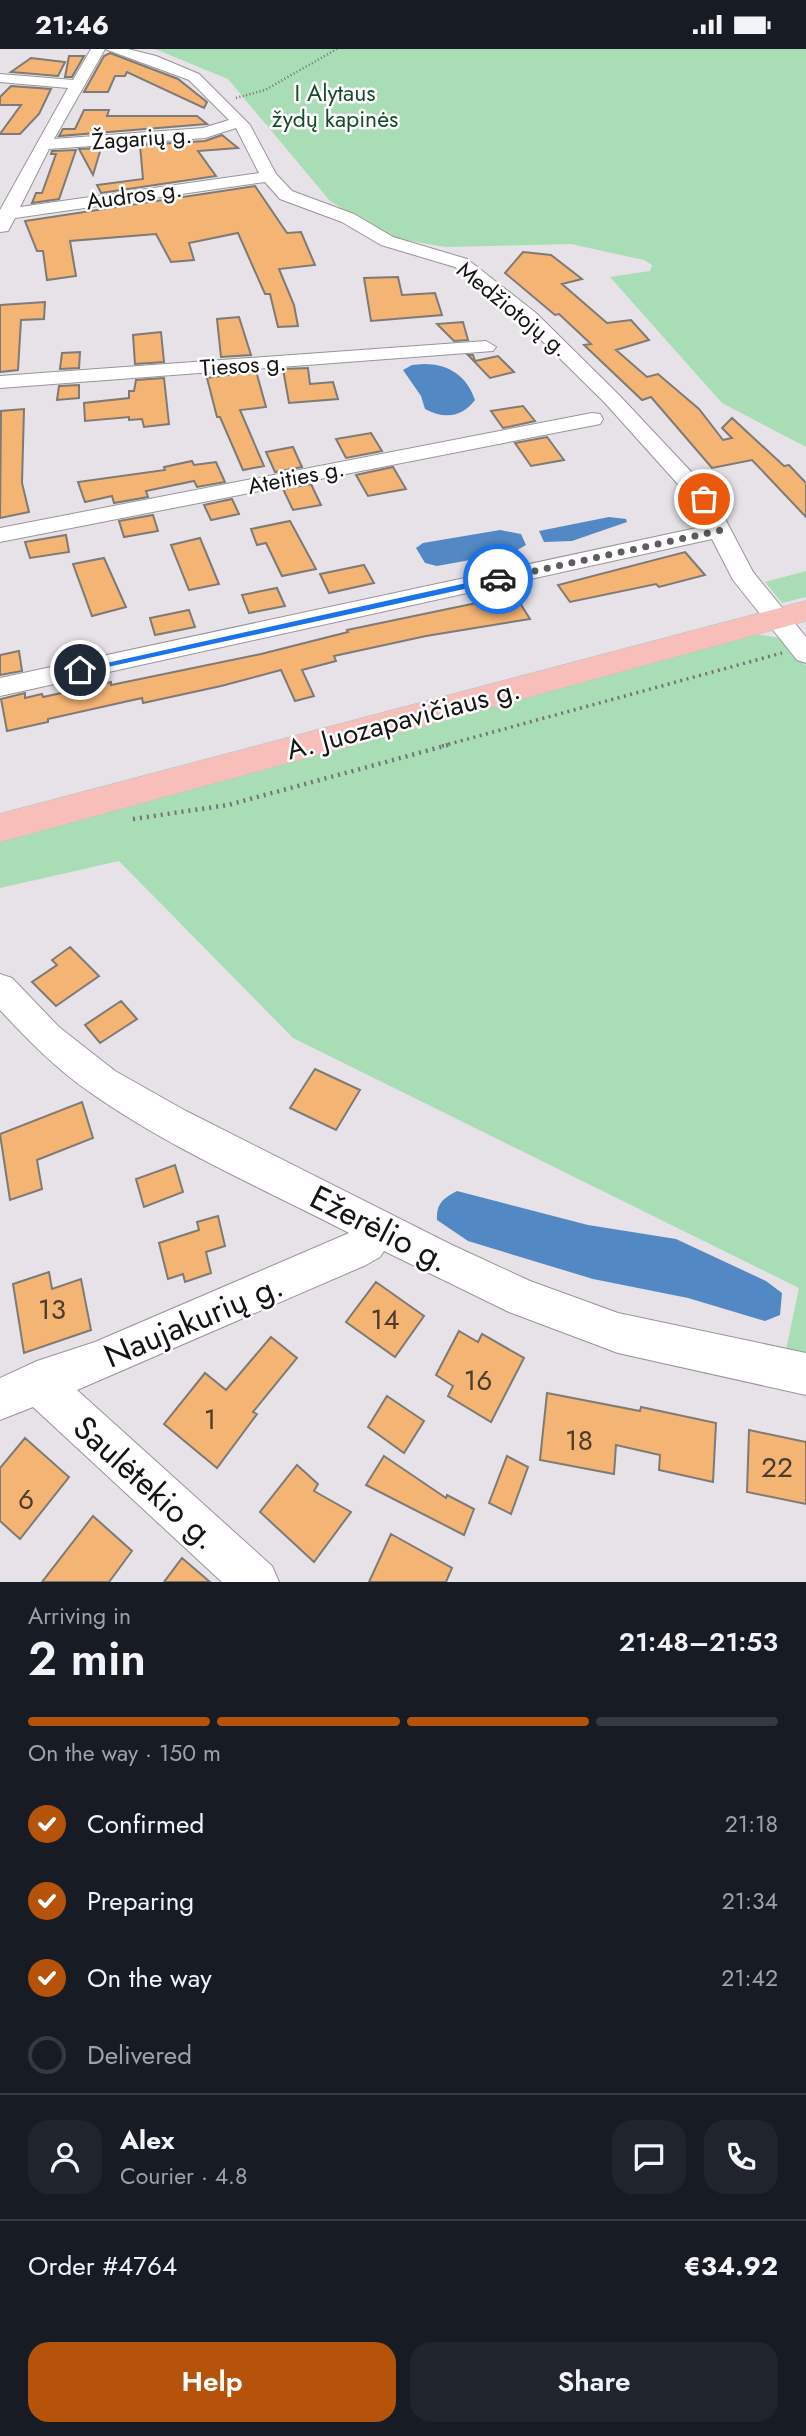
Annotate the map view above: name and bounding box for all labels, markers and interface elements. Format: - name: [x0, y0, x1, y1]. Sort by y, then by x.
- text: 21:46: [35, 6, 109, 44]
- park label: I Alytaus žydų kapinės: [272, 76, 398, 136]
- street label: Žagarių g.: [91, 118, 193, 158]
- street label: Audros g.: [84, 171, 184, 219]
- street label: Medžiotojų g.: [450, 253, 576, 365]
- street label: Tiesos g.: [199, 345, 287, 385]
- street label: Ateities g.: [245, 451, 347, 503]
- pin: [674, 469, 734, 529]
- icon: bag: [685, 480, 723, 518]
- courier: [463, 544, 533, 614]
- icon: car: [479, 560, 517, 598]
- pin: [50, 640, 110, 700]
- icon: home: [61, 651, 99, 689]
- street label: A. Juozapavičiaus g.: [282, 669, 525, 770]
- street label: Ežerėlio g.: [302, 1173, 457, 1284]
- street label: Naujakurių g.: [96, 1262, 290, 1379]
- house number: 13: [38, 1289, 66, 1330]
- house number: 14: [371, 1299, 399, 1340]
- house number: 16: [464, 1360, 492, 1401]
- house number: 1: [204, 1399, 216, 1440]
- street label: Saulėtekio g.: [63, 1405, 228, 1560]
- house number: 18: [565, 1420, 593, 1461]
- house number: 22: [761, 1447, 793, 1488]
- house number: 6: [18, 1479, 34, 1520]
- text: Arriving in: [28, 1599, 131, 1633]
- text: 21:48–21:53: [619, 1623, 778, 1661]
- text: 2 min: [28, 1626, 146, 1692]
- text: On the way · 150 m: [28, 1736, 221, 1770]
- icon: check: [28, 1805, 66, 1843]
- text: Confirmed: [87, 1805, 204, 1843]
- text: 21:18: [725, 1807, 778, 1841]
- icon: check: [28, 1882, 66, 1920]
- text: Preparing: [87, 1882, 194, 1920]
- text: 21:34: [722, 1884, 778, 1918]
- icon: check: [28, 1959, 66, 1997]
- text: On the way: [87, 1959, 212, 1997]
- text: 21:42: [721, 1961, 778, 1995]
- text: Delivered: [87, 2036, 192, 2074]
- button: person: [28, 2120, 102, 2194]
- button: chat: [612, 2120, 686, 2194]
- button: phone: [704, 2120, 778, 2194]
- text: Alex: [120, 2121, 174, 2159]
- text: Courier · 4.8: [120, 2159, 248, 2193]
- text: Order #4764: [28, 2247, 177, 2285]
- text: €34.92: [684, 2247, 778, 2285]
- button: Help: [28, 2342, 396, 2422]
- button: Share: [410, 2342, 778, 2422]

